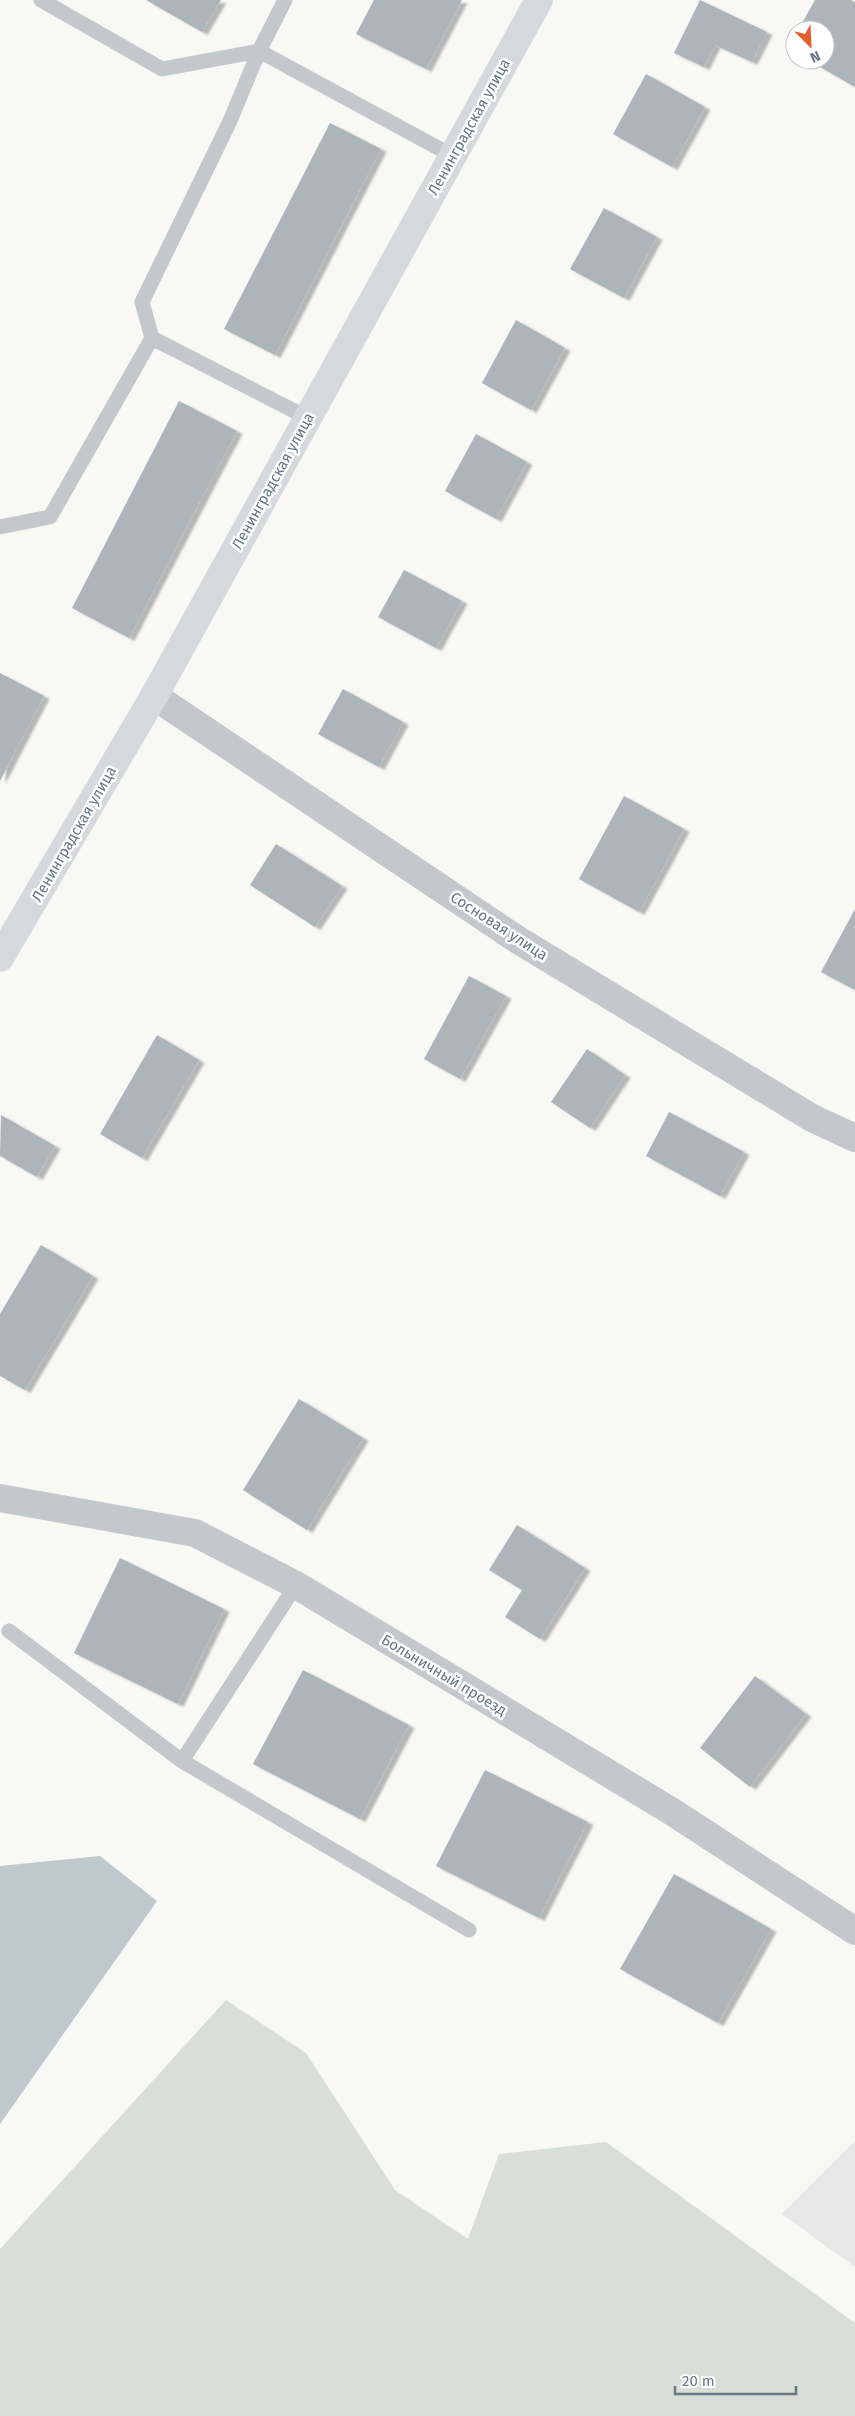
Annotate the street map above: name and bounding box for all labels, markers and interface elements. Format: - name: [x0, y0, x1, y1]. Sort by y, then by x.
- north arrow: [785, 20, 835, 70]
- text: N: [807, 47, 823, 66]
- street label: Ленинградская улица: [424, 56, 514, 198]
- street label: Ленинградская улица: [228, 410, 318, 552]
- street label: Ленинградская улица: [28, 763, 120, 905]
- street label: Сосновая улица: [447, 888, 551, 964]
- street label: Больничный проезд: [378, 1631, 510, 1719]
- scale bar: [675, 2364, 796, 2396]
- text: 20 m: [682, 2372, 715, 2390]

